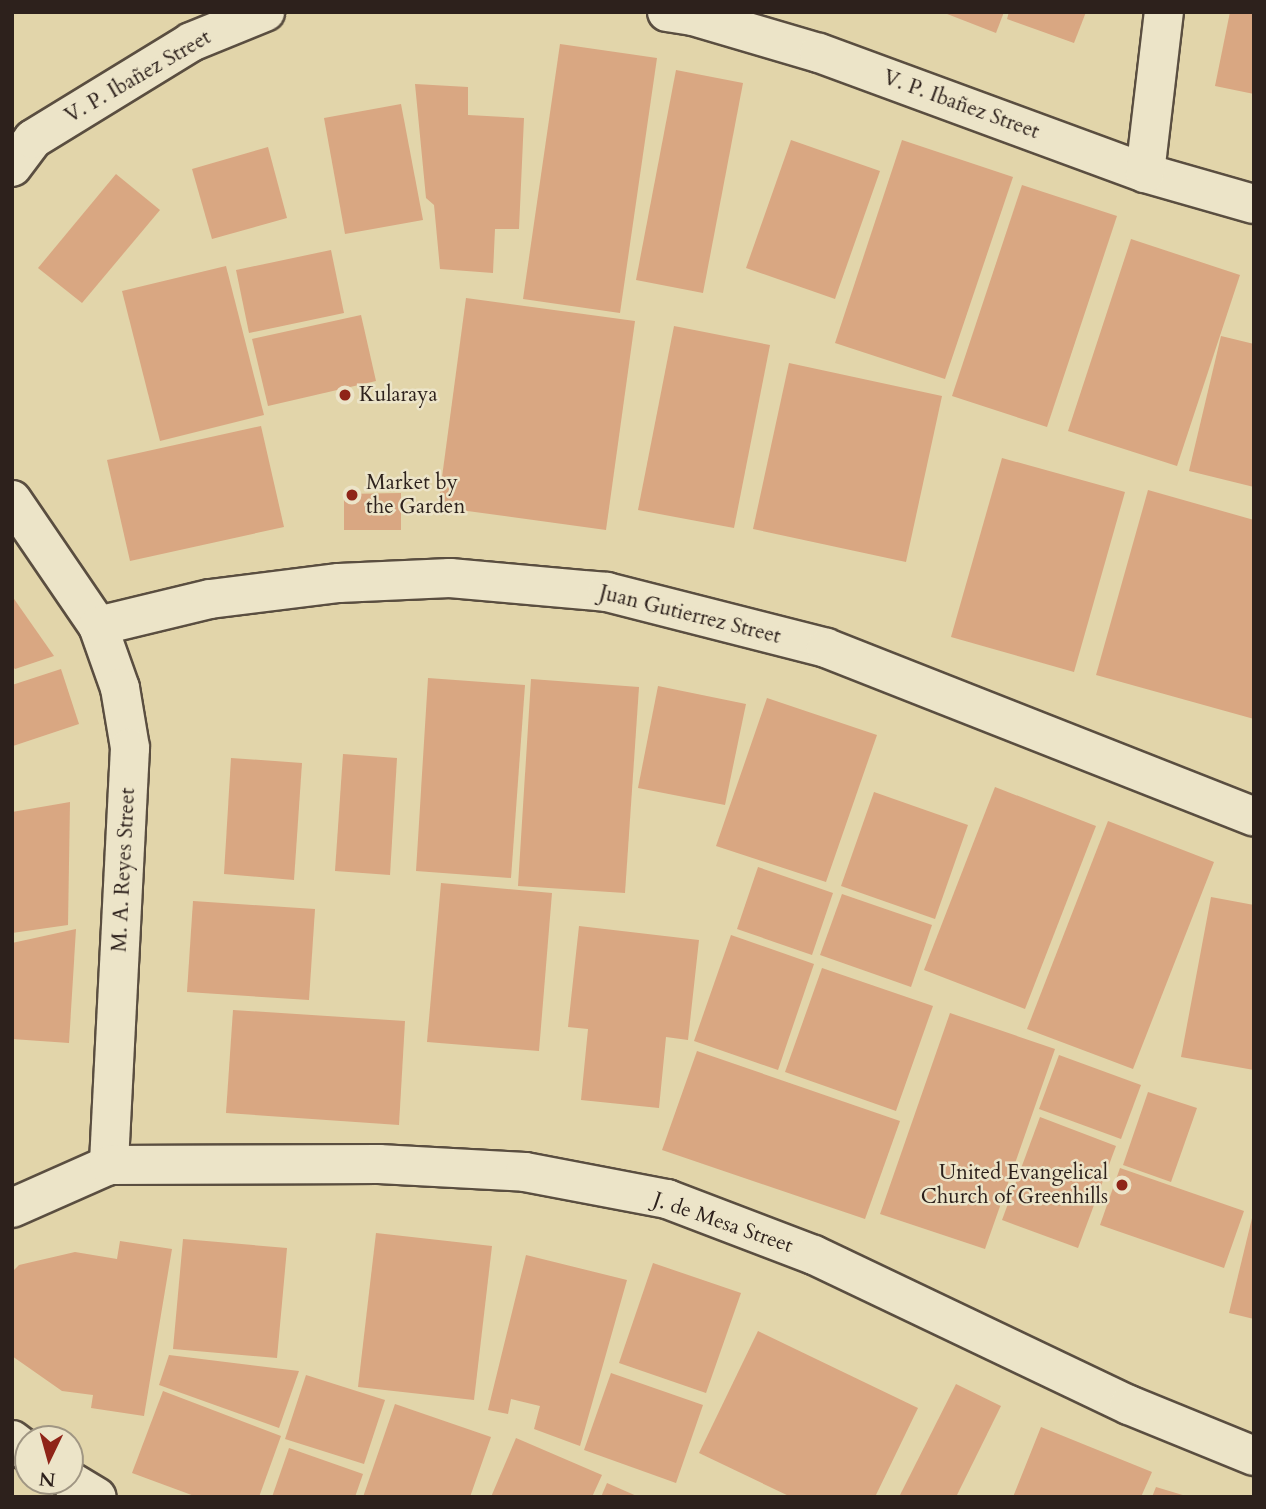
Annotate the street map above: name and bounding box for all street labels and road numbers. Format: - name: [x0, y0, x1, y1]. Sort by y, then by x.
- street label: V. P. Ibañez Street: [61, 25, 215, 129]
- street label: V. P. Ibañez Street: [879, 65, 1043, 145]
- street label: Juan Gutierrez Street: [597, 580, 783, 650]
- street label: M. A. Reyes Street: [107, 787, 141, 953]
- street label: J. de Mesa Street: [650, 1187, 796, 1259]

